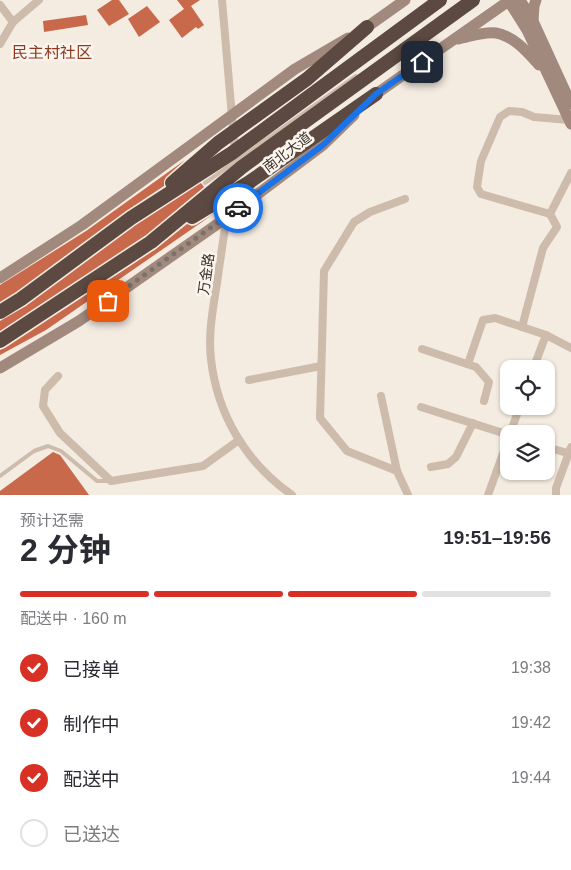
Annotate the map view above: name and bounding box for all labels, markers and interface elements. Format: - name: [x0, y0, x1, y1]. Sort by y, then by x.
- pin: [401, 41, 443, 83]
- district label: 民主村社区: [12, 44, 92, 61]
- icon: home: [408, 48, 436, 76]
- street label: 南北大道: [260, 129, 314, 175]
- courier: [213, 183, 263, 233]
- icon: car: [224, 194, 252, 222]
- street label: 万金路: [195, 252, 217, 296]
- pin: [87, 280, 129, 322]
- icon: bag: [94, 287, 122, 315]
- map controls: [500, 360, 555, 480]
- button: locate: [500, 360, 555, 415]
- button: layers: [500, 425, 555, 480]
- text: 预计还需: [20, 512, 84, 529]
- text: 19:51–19:56: [443, 527, 551, 548]
- text: 2 分钟: [20, 532, 111, 568]
- text: 配送中 · 160 m: [20, 610, 127, 627]
- icon: check: [20, 654, 48, 682]
- text: 已接单: [63, 659, 120, 680]
- text: 19:38: [511, 659, 551, 676]
- icon: check: [20, 709, 48, 737]
- text: 制作中: [63, 714, 120, 735]
- text: 19:42: [511, 714, 551, 731]
- icon: check: [20, 764, 48, 792]
- text: 配送中: [63, 769, 120, 790]
- text: 19:44: [511, 769, 551, 786]
- text: 已送达: [63, 824, 120, 845]

